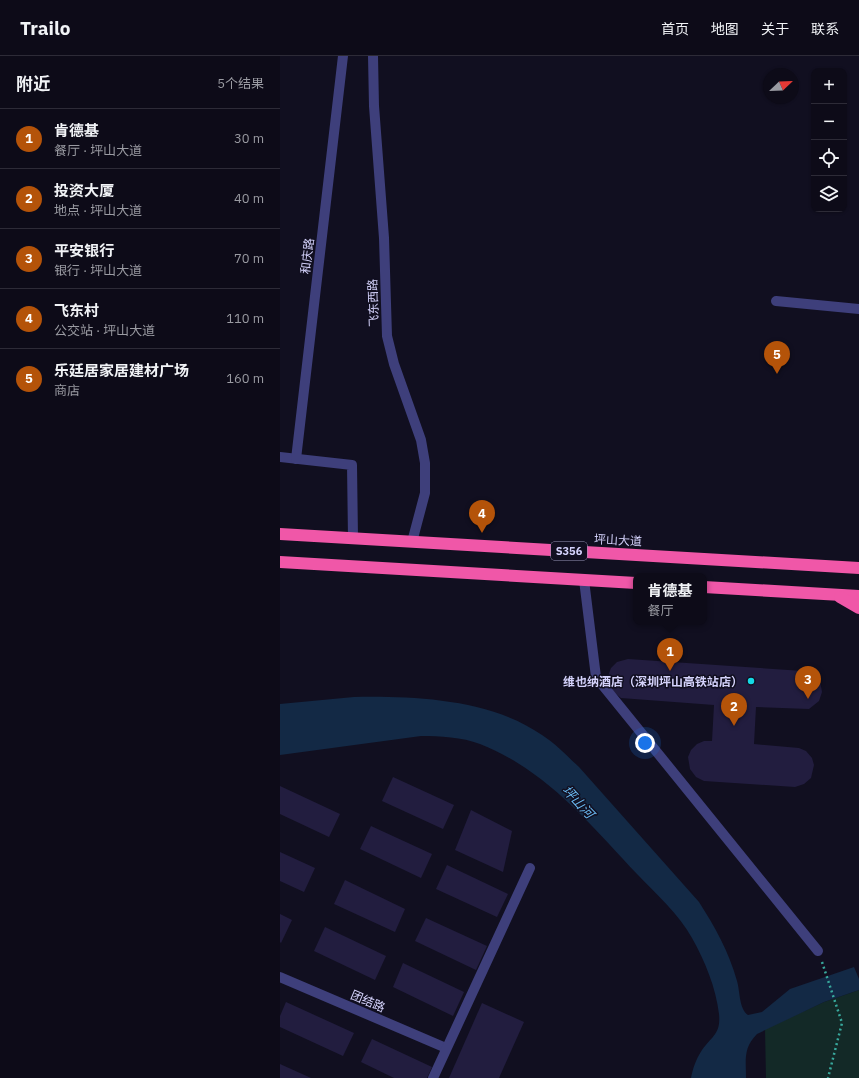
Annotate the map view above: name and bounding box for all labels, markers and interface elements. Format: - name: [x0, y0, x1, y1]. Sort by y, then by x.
- text: Trailo: [20, 16, 70, 40]
- text: 首页: [661, 20, 689, 38]
- text: 地图: [711, 20, 739, 38]
- text: 关于: [761, 20, 789, 38]
- text: 联系: [811, 20, 839, 38]
- north arrow: [763, 68, 799, 104]
- map controls: [811, 68, 847, 212]
- button: +: [811, 68, 847, 104]
- text: 附近: [16, 73, 50, 95]
- text: 5个结果: [217, 75, 264, 92]
- button: −: [811, 104, 847, 140]
- text: 肯德基: [54, 121, 99, 140]
- text: 1: [25, 130, 33, 147]
- text: 30 m: [234, 130, 264, 147]
- button: locate: [811, 140, 847, 176]
- text: 餐厅 · 坪山大道: [54, 142, 142, 159]
- button: layers: [811, 176, 847, 212]
- text: 投资大厦: [54, 181, 114, 200]
- text: 2: [25, 190, 33, 207]
- text: 40 m: [234, 190, 264, 207]
- text: 地点 · 坪山大道: [54, 202, 142, 219]
- street label: 和庆路: [297, 237, 317, 275]
- text: 平安银行: [54, 241, 114, 260]
- text: 3: [25, 250, 33, 267]
- text: 70 m: [234, 250, 264, 267]
- text: 银行 · 坪山大道: [54, 262, 142, 279]
- street label: 飞东西路: [365, 279, 381, 327]
- text: 飞东村: [54, 301, 99, 320]
- text: 4: [25, 310, 33, 327]
- text: 110 m: [226, 310, 264, 327]
- text: 公交站 · 坪山大道: [54, 322, 155, 339]
- pin: 5: [764, 341, 790, 374]
- text: 乐廷居家居建材广场: [54, 361, 189, 380]
- text: 5: [25, 370, 33, 387]
- text: 160 m: [226, 370, 264, 387]
- text: 商店: [54, 382, 80, 399]
- pin: 4: [469, 500, 495, 533]
- street label: 坪山大道: [594, 531, 642, 549]
- road number: S356: [551, 542, 587, 560]
- popup: [633, 573, 707, 625]
- text: 肯德基: [647, 581, 693, 600]
- text: 餐厅: [647, 602, 674, 619]
- pin: 1: [657, 638, 683, 671]
- pin: 3: [795, 666, 821, 699]
- place label: 维也纳酒店（深圳坪山高铁站店）: [563, 674, 743, 689]
- marker: 维也纳酒店（深圳坪山高铁站店）: [746, 676, 756, 686]
- pin: 2: [721, 693, 747, 726]
- your location: [635, 733, 655, 753]
- water label: 坪山河: [558, 782, 600, 824]
- street label: 团结路: [348, 987, 388, 1015]

